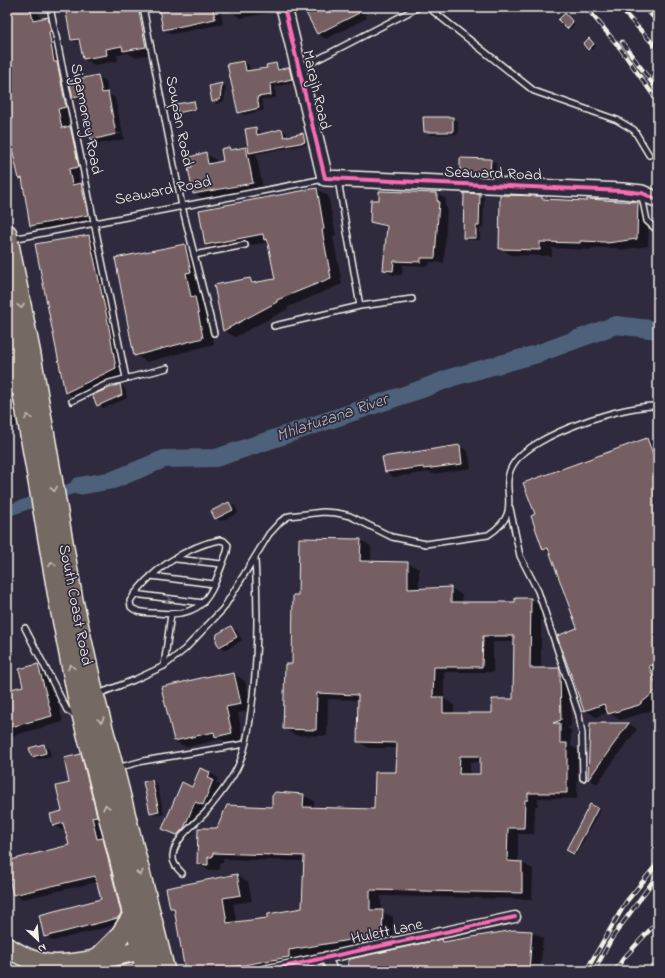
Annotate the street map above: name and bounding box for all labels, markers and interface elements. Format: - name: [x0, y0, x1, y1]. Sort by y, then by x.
- street label: Marajh Road: [295, 48, 337, 132]
- street label: Sigamoney Road: [63, 62, 109, 177]
- street label: Soupan Road: [158, 74, 200, 168]
- street label: Seaward Road: [444, 160, 542, 188]
- street label: Seaward Road: [113, 170, 213, 212]
- one-way arrow: [16, 302, 25, 309]
- water label: Mhlatuzana River: [273, 386, 394, 449]
- one-way arrow: [24, 414, 32, 420]
- one-way arrow: [49, 486, 58, 492]
- street label: South Coast Road: [52, 542, 98, 668]
- one-way arrow: [196, 557, 202, 566]
- one-way arrow: [48, 561, 57, 567]
- one-way arrow: [165, 594, 172, 603]
- one-way arrow: [68, 664, 76, 670]
- one-way arrow: [96, 716, 105, 723]
- one-way arrow: [102, 804, 110, 810]
- one-way arrow: [136, 869, 144, 876]
- street label: Hulett Lane: [349, 913, 426, 951]
- north arrow: [18, 920, 58, 960]
- text: N: [35, 939, 49, 957]

